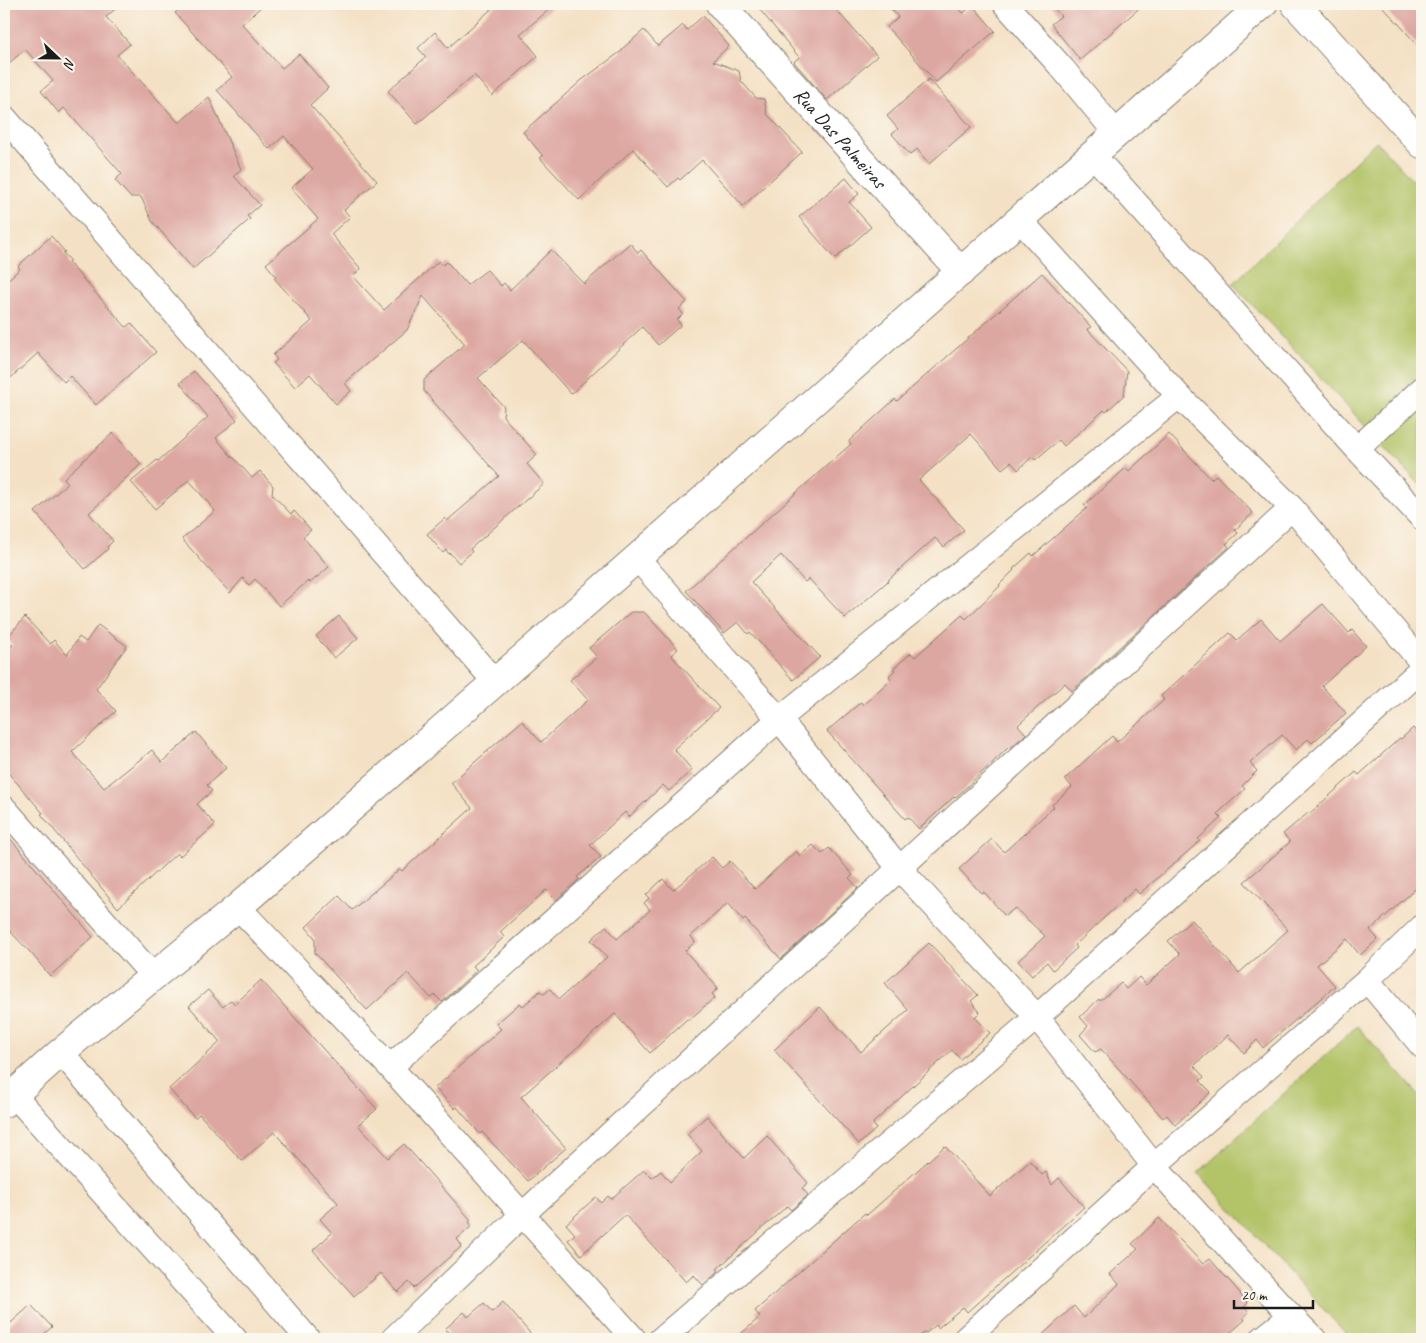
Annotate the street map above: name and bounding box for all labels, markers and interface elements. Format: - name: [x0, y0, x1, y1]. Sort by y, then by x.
- north arrow: [32, 32, 82, 82]
- text: N: [59, 55, 79, 72]
- street label: Rua Das Palmeiras: [789, 82, 894, 195]
- scale bar: [1234, 1278, 1312, 1310]
- text: 20 m: [1241, 1286, 1268, 1305]

